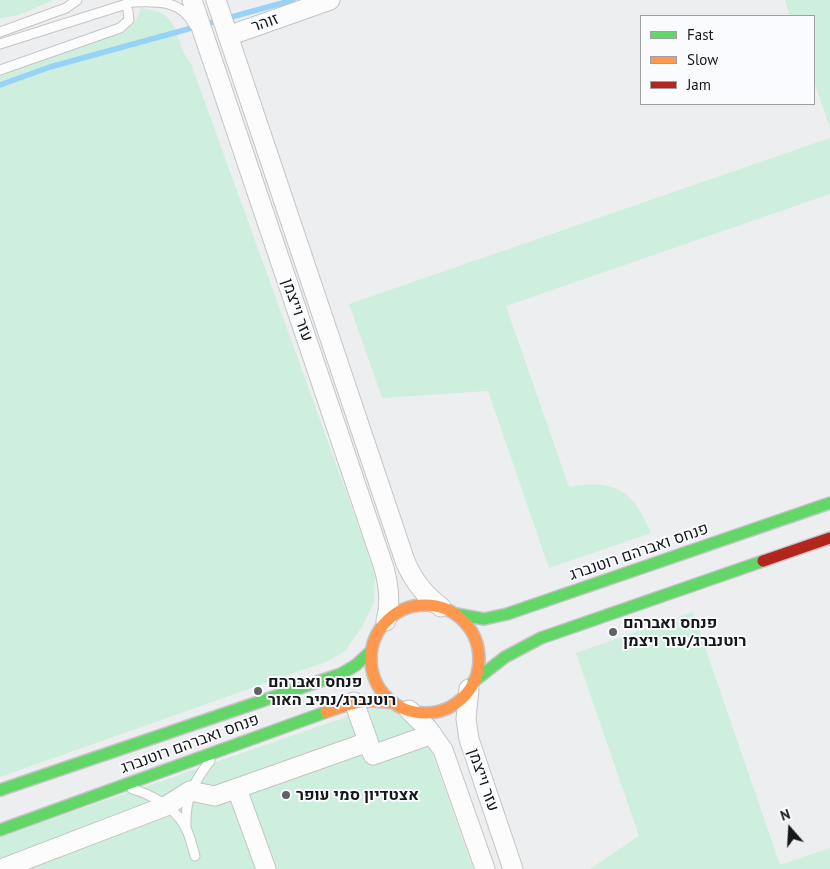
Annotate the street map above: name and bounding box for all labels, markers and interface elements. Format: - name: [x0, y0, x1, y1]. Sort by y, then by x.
- street label: זוהר: [249, 9, 281, 37]
- legend: [640, 15, 815, 105]
- text: Fast: [687, 25, 714, 44]
- text: Slow: [687, 50, 718, 69]
- text: Jam: [687, 75, 711, 94]
- street label: עזר וייצמן: [277, 276, 317, 344]
- street label: פנחס ואברהם רוטנברג: [567, 519, 711, 585]
- place label: פנחס ואברהם רוטנברג/עזר ויצמן: [623, 613, 746, 651]
- marker: פנחס ואברהם רוטנברג/עזר ויצמן: [607, 626, 619, 638]
- place label: פנחס ואברהם רוטנברג/נתיב האור: [268, 672, 396, 710]
- marker: פנחס ואברהם רוטנברג/נתיב האור: [252, 685, 264, 697]
- street label: פנחס ואברהם רוטנברג: [118, 710, 262, 778]
- street label: עזר וייצמן: [463, 746, 503, 814]
- place label: אצטדיון סמי עופר: [296, 785, 419, 805]
- marker: אצטדיון סמי עופר: [280, 789, 292, 801]
- north arrow: [765, 804, 815, 854]
- text: N: [778, 805, 792, 825]

